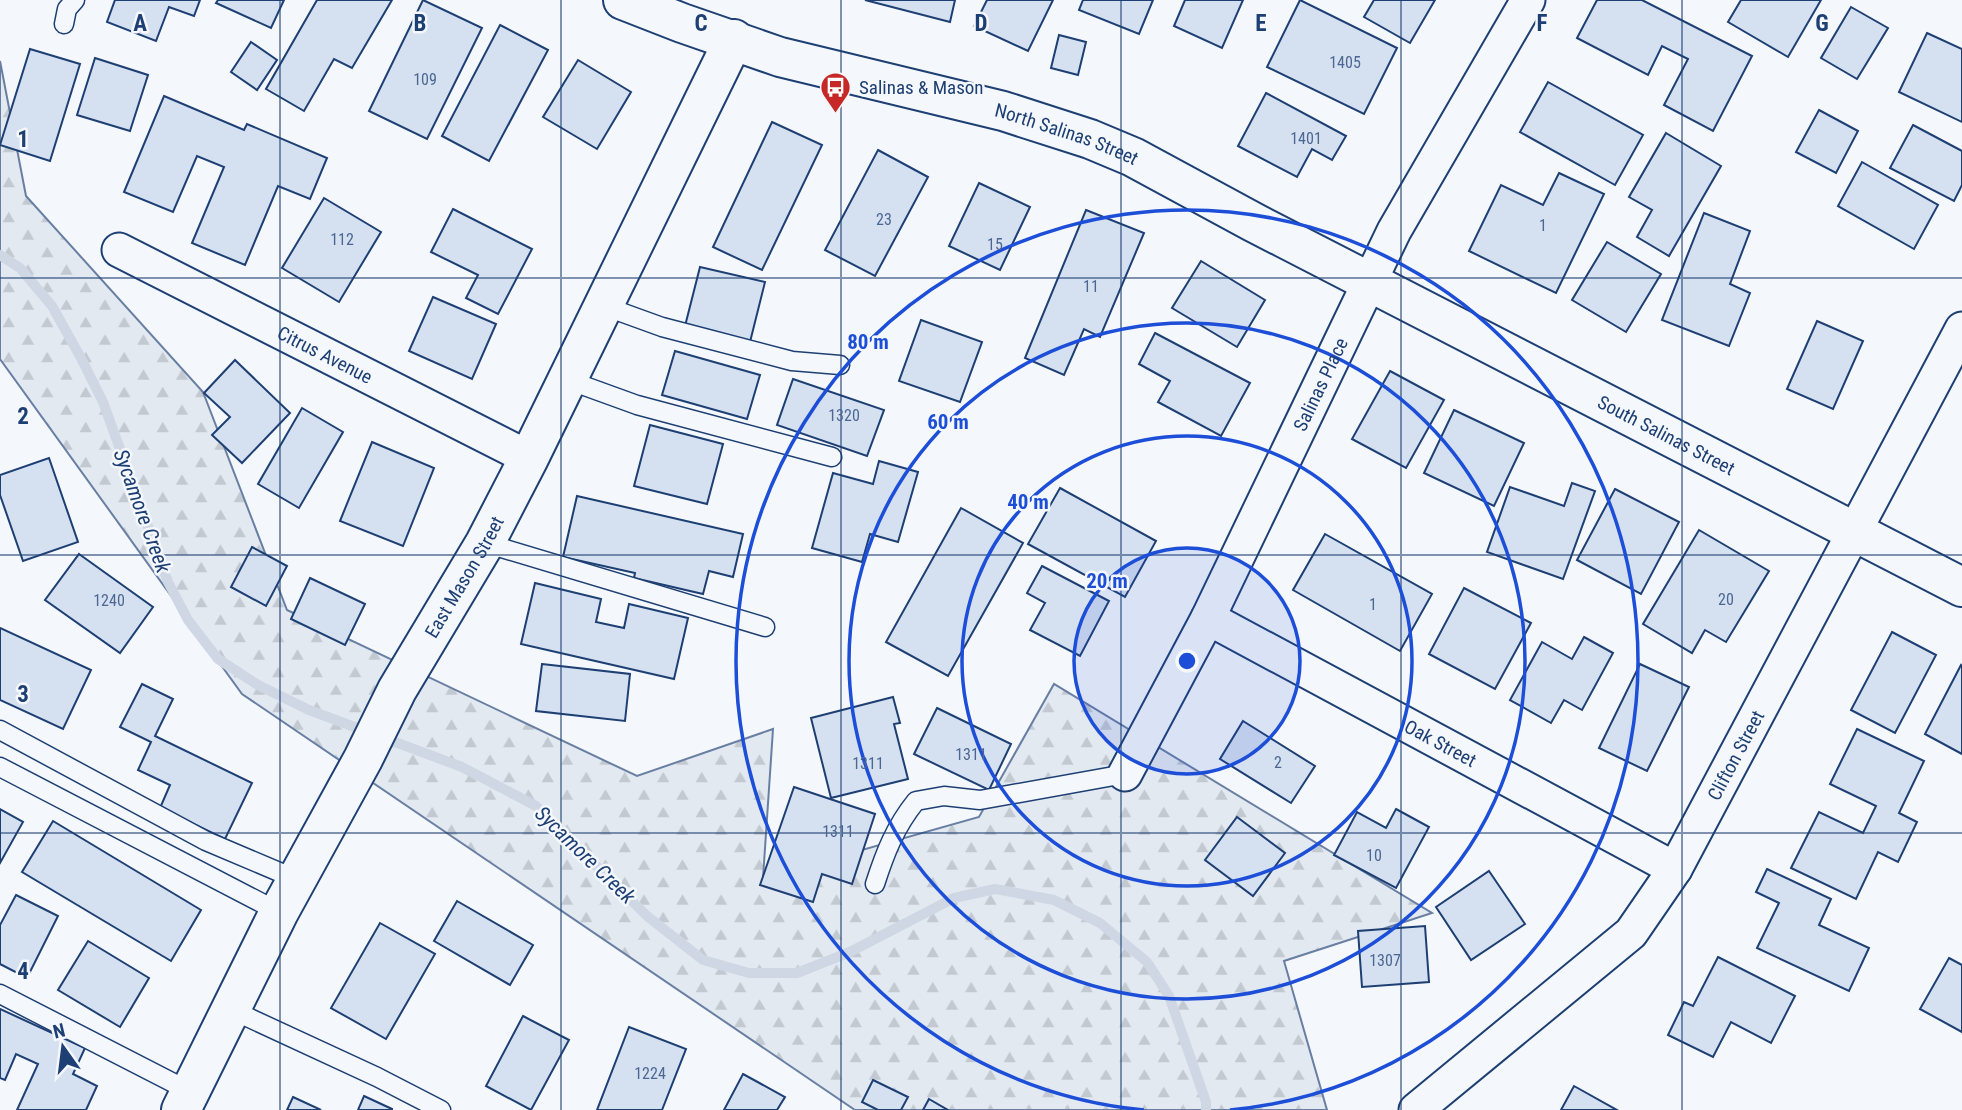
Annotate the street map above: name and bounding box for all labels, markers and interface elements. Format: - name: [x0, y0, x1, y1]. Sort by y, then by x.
- text: A: [133, 10, 147, 37]
- text: B: [414, 10, 426, 37]
- text: C: [694, 10, 708, 37]
- text: D: [975, 10, 988, 37]
- text: E: [1255, 10, 1267, 37]
- text: F: [1537, 10, 1548, 37]
- text: G: [1815, 10, 1829, 37]
- house number: 1405: [1329, 53, 1361, 72]
- house number: 109: [413, 70, 437, 89]
- bus stop icon: Salinas & Mason: [819, 70, 853, 114]
- place label: Salinas & Mason: [859, 76, 984, 99]
- street label: North Salinas Street: [993, 98, 1142, 170]
- text: 1: [17, 126, 29, 153]
- house number: 1401: [1290, 129, 1322, 148]
- house number: 23: [876, 210, 892, 229]
- house number: 1: [1539, 216, 1547, 235]
- house number: 112: [330, 230, 354, 249]
- house number: 15: [987, 235, 1003, 254]
- house number: 11: [1083, 277, 1099, 296]
- street label: Citrus Avenue: [273, 321, 376, 389]
- text: 80 m: [847, 330, 889, 354]
- street label: Salinas Place: [1289, 334, 1353, 435]
- street label: South Salinas Street: [1594, 390, 1739, 480]
- text: 2: [17, 403, 29, 430]
- house number: 1320: [828, 406, 860, 425]
- text: 60 m: [927, 410, 969, 434]
- water label: Sycamore Creek: [109, 446, 176, 577]
- text: 40 m: [1007, 490, 1049, 514]
- street label: East Mason Street: [420, 512, 509, 642]
- text: 20 m: [1086, 569, 1128, 593]
- house number: 20: [1718, 590, 1734, 609]
- house number: 1240: [93, 591, 125, 610]
- house number: 1: [1369, 595, 1377, 614]
- centre of rings: [1175, 649, 1199, 673]
- text: 3: [17, 681, 29, 708]
- street label: Clifton Street: [1703, 707, 1769, 804]
- street label: Oak Street: [1400, 715, 1480, 772]
- house number: 1311: [955, 745, 987, 764]
- house number: 2: [1274, 753, 1282, 772]
- house number: 1311: [852, 754, 884, 773]
- water label: Sycamore Creek: [530, 801, 641, 909]
- house number: 1311: [822, 822, 854, 841]
- house number: 10: [1366, 846, 1382, 865]
- house number: 1307: [1369, 951, 1401, 970]
- text: 4: [17, 958, 29, 985]
- north arrow: [28, 1012, 98, 1082]
- text: N: [51, 1018, 67, 1044]
- house number: 1224: [634, 1064, 666, 1083]

